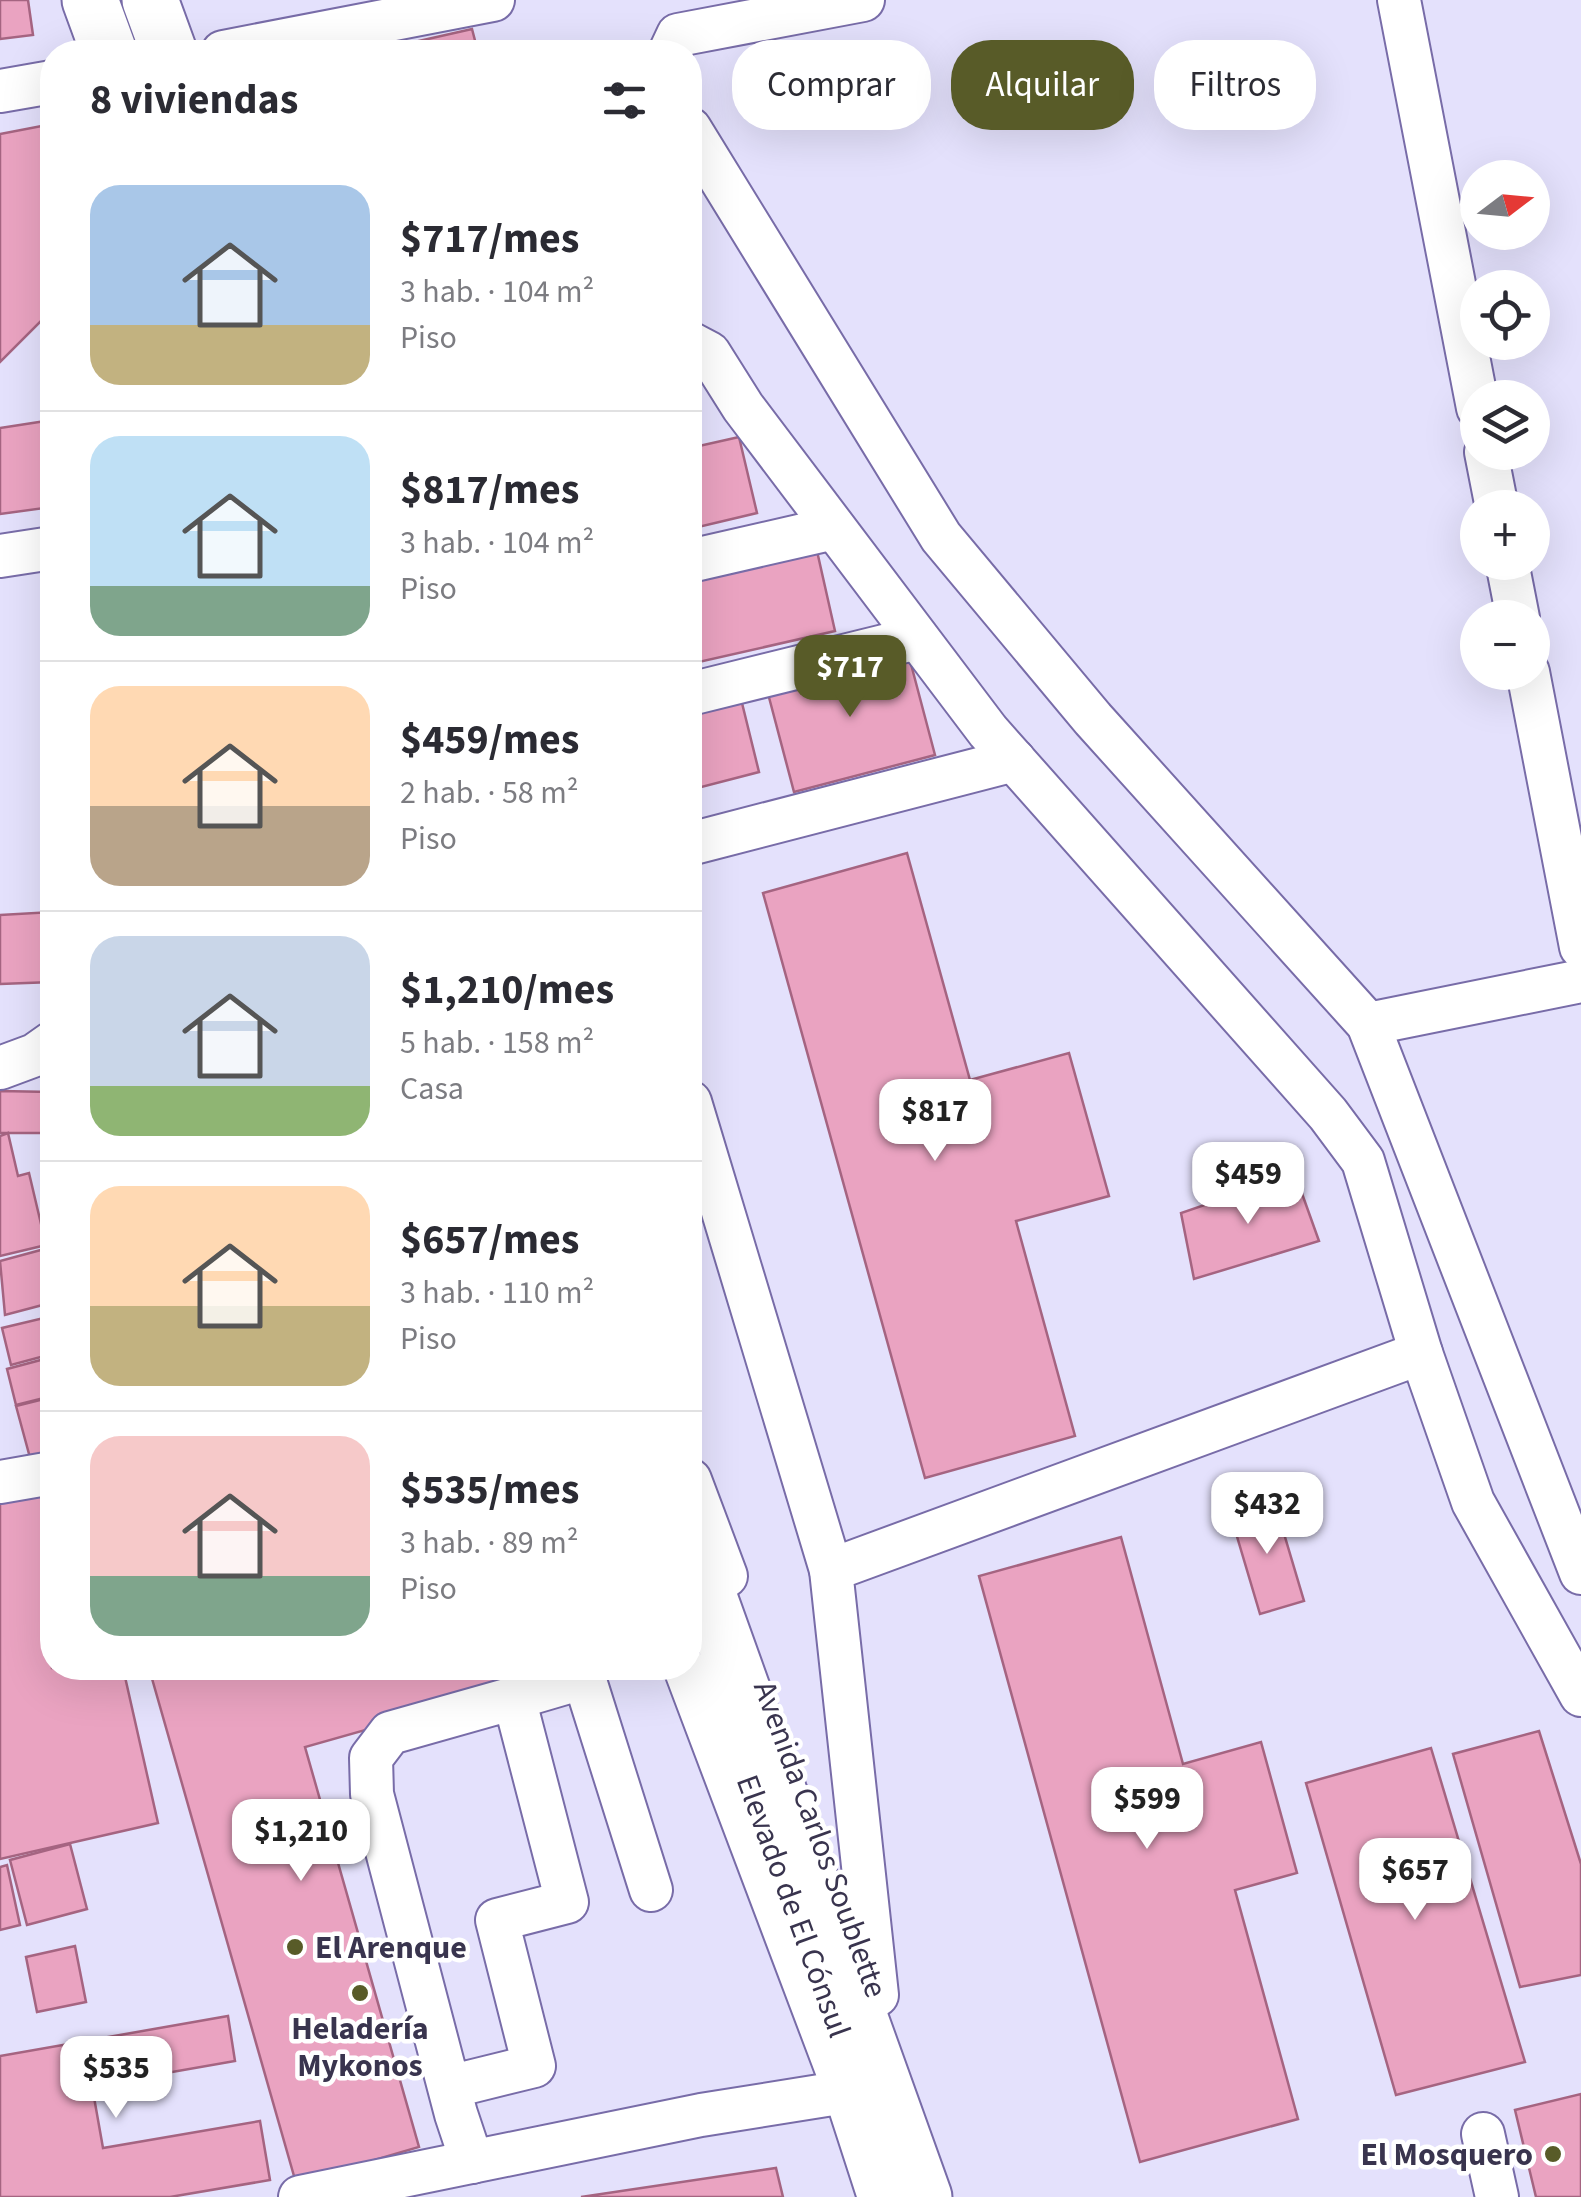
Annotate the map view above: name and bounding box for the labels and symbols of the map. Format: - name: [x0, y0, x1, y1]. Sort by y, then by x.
- north arrow: [1460, 160, 1550, 250]
- pin: $717: [791, 635, 909, 720]
- pin: $817: [876, 1079, 994, 1164]
- pin: $459: [1189, 1142, 1307, 1227]
- pin: $432: [1208, 1472, 1326, 1557]
- street label: Avenida Carlos Soublette: [741, 1675, 899, 2004]
- pin: $599: [1088, 1767, 1206, 1852]
- street label: Elevado de El Cónsul: [724, 1769, 862, 2044]
- pin: $1,210: [220, 1799, 382, 1884]
- pin: $657: [1356, 1838, 1474, 1923]
- place label: El Arenque: [315, 1925, 467, 1971]
- marker: El Arenque: [284, 1936, 306, 1958]
- marker: Heladería Mykonos: [349, 1982, 371, 2004]
- place label: Heladería Mykonos: [291, 2006, 429, 2089]
- pin: $535: [57, 2036, 175, 2121]
- place label: El Mosquero: [1360, 2132, 1533, 2178]
- marker: El Mosquero: [1542, 2143, 1564, 2165]

